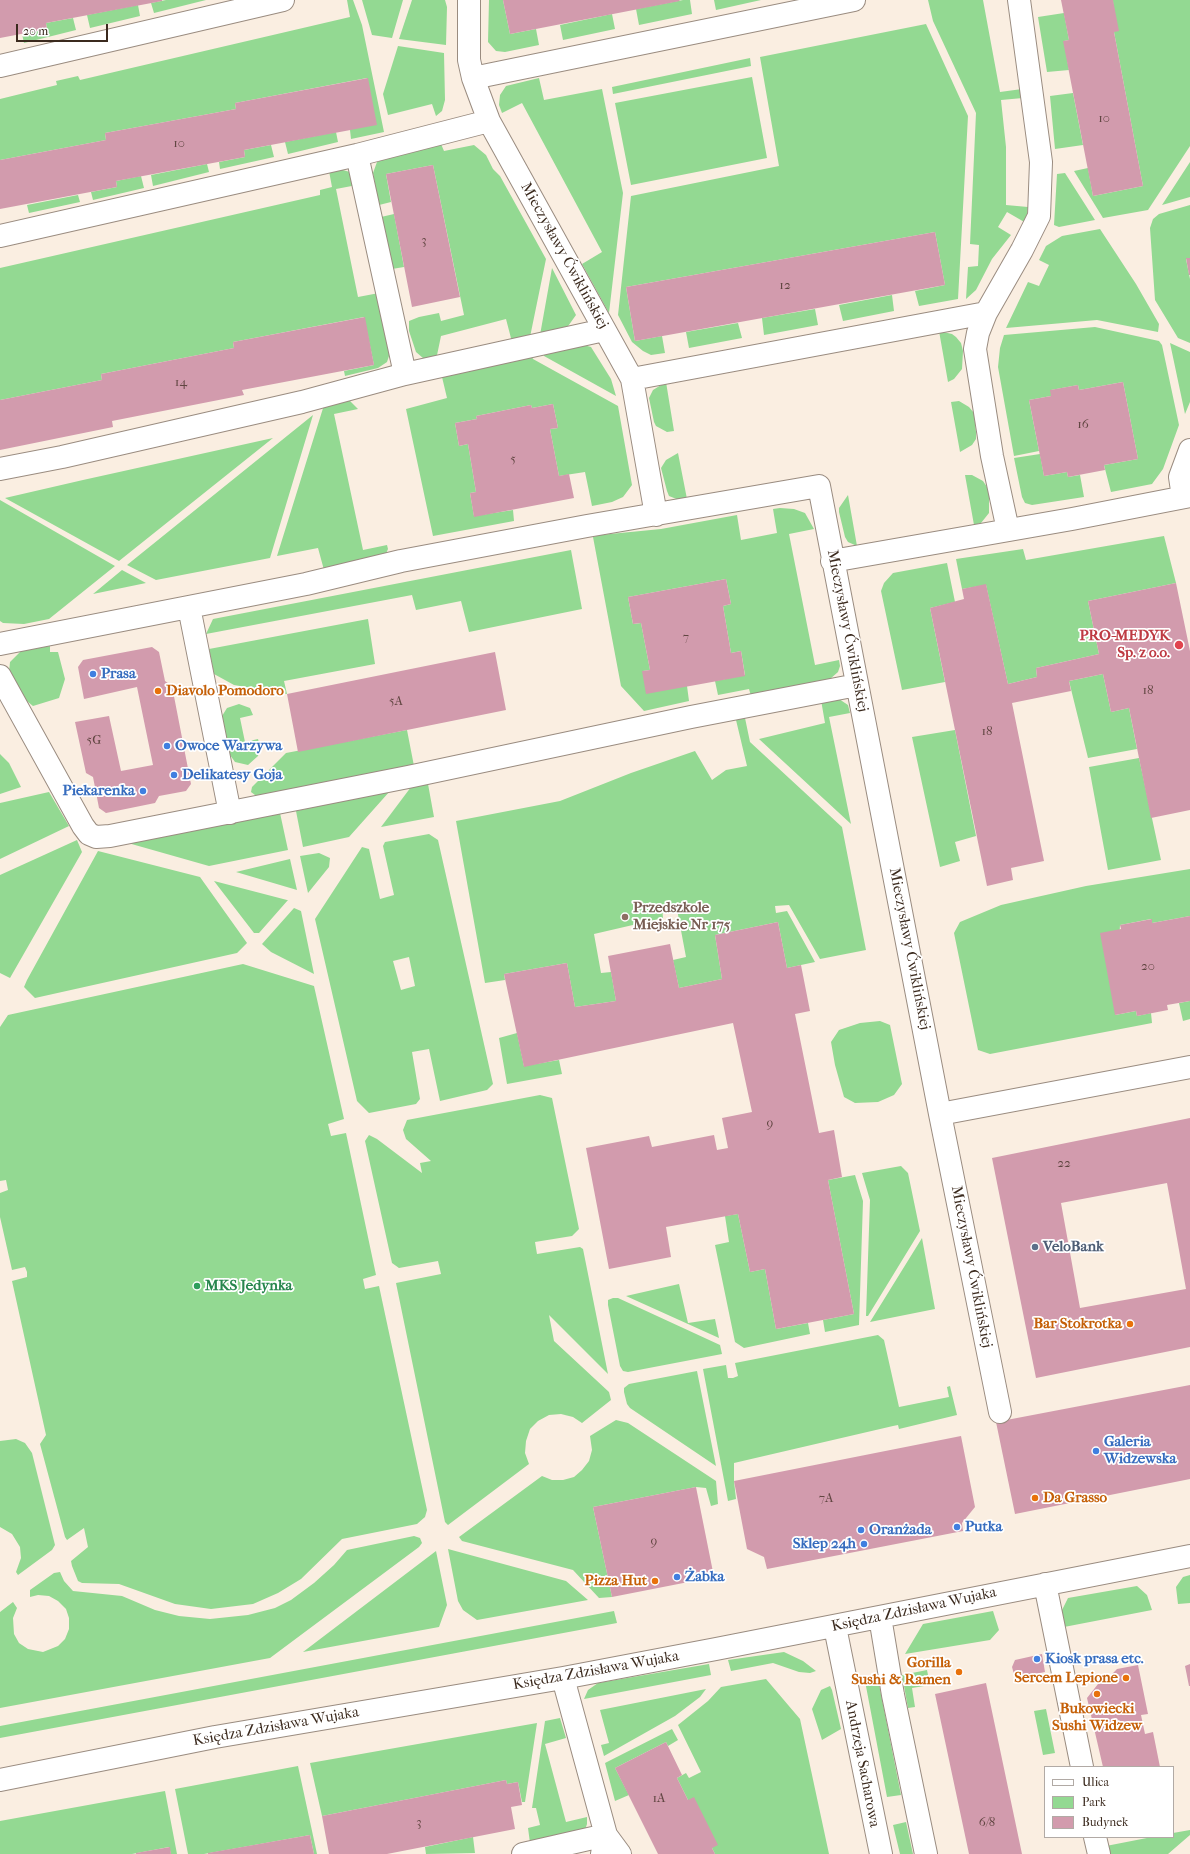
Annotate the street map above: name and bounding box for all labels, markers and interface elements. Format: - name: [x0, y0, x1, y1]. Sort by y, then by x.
- scale bar: [18, 16, 110, 42]
- text: 20 m: [23, 24, 48, 38]
- house number: 10: [1098, 111, 1110, 127]
- house number: 10: [173, 136, 185, 152]
- street label: Mieczysławy Ćwiklińskiej: [516, 180, 612, 332]
- house number: 3: [421, 233, 427, 249]
- house number: 12: [779, 278, 791, 294]
- house number: 14: [175, 375, 187, 391]
- house number: 16: [1077, 417, 1089, 433]
- house number: 5: [510, 452, 516, 468]
- street label: Mieczysławy Ćwiklińskiej: [822, 548, 872, 714]
- place label: PRO-MEDYK Sp. z o.o.: [1080, 627, 1170, 662]
- house number: 7: [683, 630, 689, 646]
- marker: PRO-MEDYK Sp. z o.o.: [1173, 639, 1185, 651]
- place label: Prasa: [101, 665, 136, 683]
- marker: Prasa: [88, 669, 98, 679]
- place label: Diavolo Pomodoro: [166, 682, 284, 700]
- house number: 18: [1142, 683, 1154, 699]
- marker: Diavolo Pomodoro: [153, 686, 163, 696]
- house number: 5A: [389, 694, 403, 710]
- house number: 18: [981, 724, 993, 740]
- house number: 5G: [87, 733, 101, 749]
- place label: Owoce Warzywa: [175, 737, 282, 755]
- marker: Owoce Warzywa: [162, 741, 172, 751]
- place label: Delikatesy Goja: [182, 766, 282, 784]
- marker: Delikatesy Goja: [169, 770, 179, 780]
- place label: Piekarenka: [63, 782, 135, 800]
- marker: Piekarenka: [138, 786, 148, 796]
- street label: Mieczysławy Ćwiklińskiej: [884, 866, 934, 1032]
- place label: Przedszkole Miejskie Nr 175: [633, 899, 730, 934]
- marker: Przedszkole Miejskie Nr 175: [620, 912, 630, 922]
- house number: 20: [1141, 959, 1155, 975]
- house number: 9: [767, 1116, 773, 1132]
- house number: 22: [1057, 1156, 1071, 1172]
- street label: Mieczysławy Ćwiklińskiej: [946, 1184, 996, 1350]
- place label: VeloBank: [1043, 1238, 1104, 1256]
- marker: VeloBank: [1030, 1242, 1040, 1252]
- place label: MKS Jedynka: [205, 1277, 292, 1295]
- marker: MKS Jedynka: [192, 1281, 202, 1291]
- place label: Bar Stokrotka: [1034, 1315, 1122, 1333]
- marker: Bar Stokrotka: [1125, 1319, 1135, 1329]
- place label: Galeria Widzewska: [1104, 1433, 1176, 1468]
- marker: Galeria Widzewska: [1091, 1446, 1101, 1456]
- place label: Da Grasso: [1043, 1489, 1107, 1507]
- house number: 7A: [819, 1491, 833, 1507]
- marker: Da Grasso: [1030, 1493, 1040, 1503]
- place label: Putka: [965, 1518, 1002, 1536]
- place label: Oranżada: [869, 1521, 932, 1539]
- marker: Putka: [952, 1522, 962, 1532]
- marker: Oranżada: [856, 1525, 866, 1535]
- house number: 9: [651, 1534, 657, 1550]
- place label: Sklep 24h: [793, 1535, 856, 1553]
- marker: Sklep 24h: [859, 1539, 869, 1549]
- place label: Żabka: [685, 1568, 724, 1586]
- place label: Pizza Hut: [585, 1572, 647, 1590]
- marker: Żabka: [672, 1572, 682, 1582]
- marker: Pizza Hut: [650, 1576, 660, 1586]
- street label: Księdza Zdzisława Wujaka: [830, 1584, 998, 1636]
- street label: Księdza Zdzisława Wujaka: [512, 1648, 680, 1694]
- place label: Kiosk prasa etc.: [1045, 1650, 1144, 1668]
- place label: Gorilla Sushi & Ramen: [851, 1654, 951, 1689]
- marker: Kiosk prasa etc.: [1032, 1654, 1042, 1664]
- marker: Gorilla Sushi & Ramen: [954, 1667, 964, 1677]
- place label: Sercem Lepione: [1014, 1669, 1118, 1687]
- marker: Sercem Lepione: [1121, 1673, 1131, 1683]
- marker: Bukowiecki Sushi Widzew: [1092, 1689, 1102, 1699]
- street label: Andrzeja Sacharowa: [841, 1699, 883, 1829]
- place label: Bukowiecki Sushi Widzew: [1052, 1700, 1142, 1735]
- street label: Księdza Zdzisława Wujaka: [192, 1704, 360, 1750]
- legend: [1044, 1766, 1174, 1838]
- text: Ulica: [1082, 1775, 1109, 1789]
- house number: 1A: [652, 1791, 666, 1807]
- text: Park: [1082, 1795, 1106, 1809]
- house number: 3: [416, 1815, 422, 1831]
- house number: 6/8: [979, 1815, 995, 1831]
- text: Budynek: [1082, 1815, 1128, 1829]

